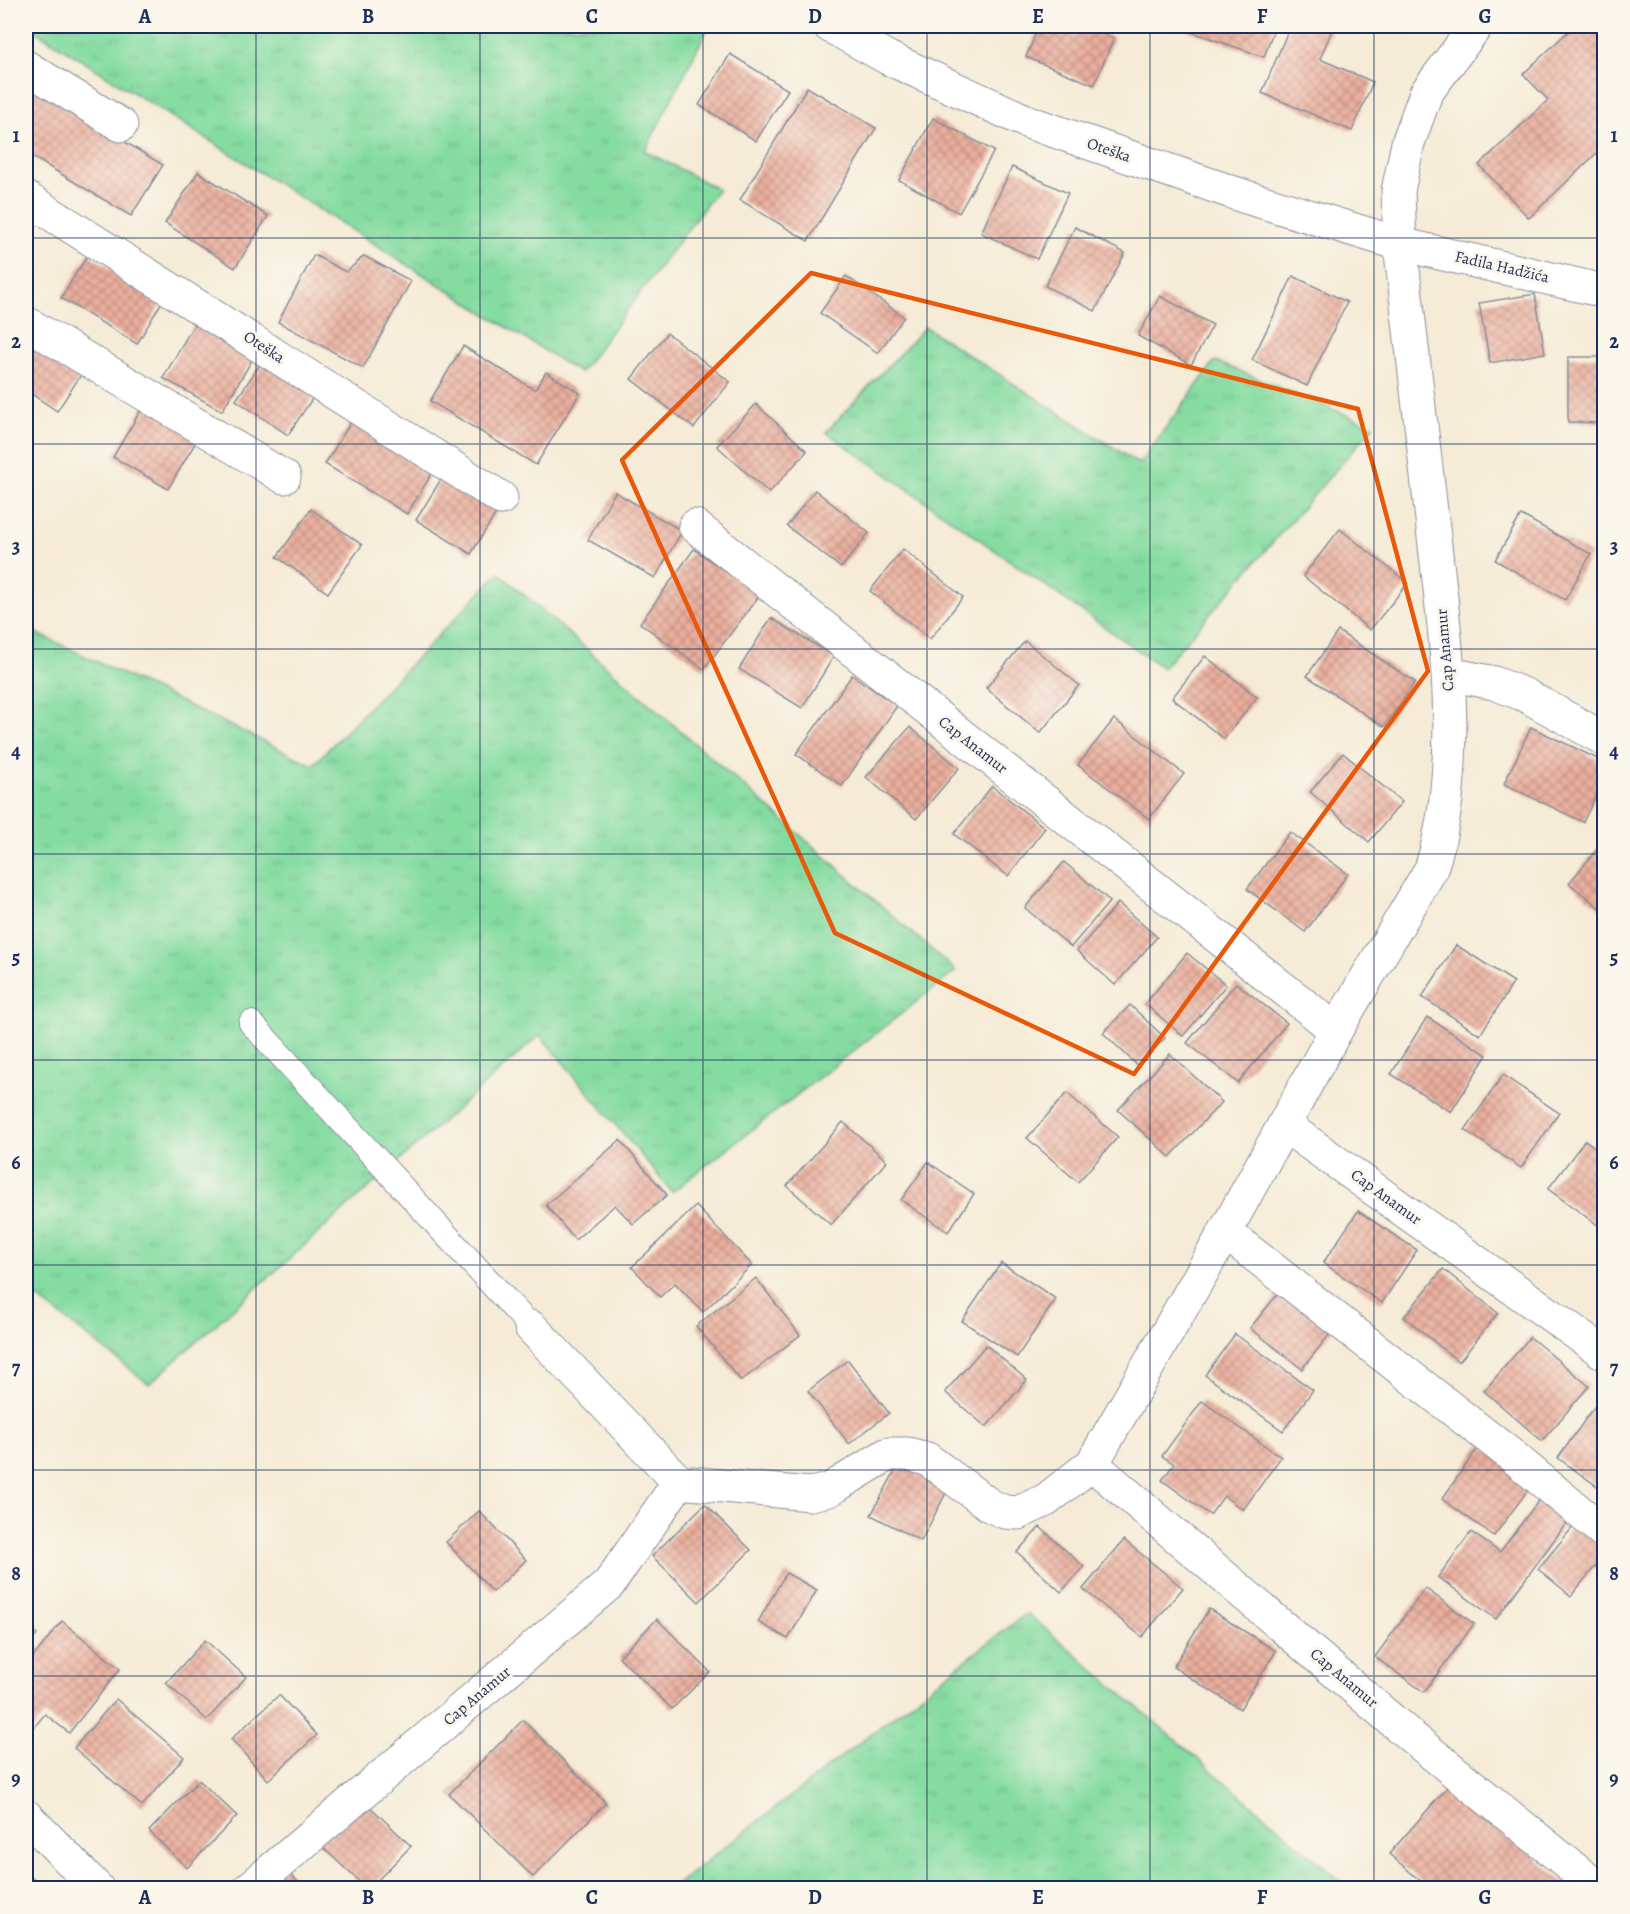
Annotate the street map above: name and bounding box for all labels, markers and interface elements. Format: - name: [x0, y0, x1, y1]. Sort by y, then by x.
- text: A: [138, 3, 152, 30]
- text: B: [362, 3, 374, 30]
- text: C: [586, 3, 598, 30]
- text: D: [808, 3, 822, 30]
- text: E: [1032, 3, 1044, 30]
- text: F: [1257, 3, 1268, 30]
- text: G: [1478, 3, 1492, 30]
- text: 1: [12, 122, 20, 149]
- text: 1: [1610, 122, 1618, 149]
- street label: Oteška: [1084, 132, 1134, 168]
- street label: Fadila Hadžića: [1453, 245, 1552, 289]
- street label: Oteška: [239, 326, 289, 369]
- text: 2: [11, 328, 21, 355]
- text: 2: [1609, 328, 1619, 355]
- text: 3: [12, 533, 20, 560]
- text: 3: [1610, 533, 1618, 560]
- street label: Cap Anamur: [1430, 608, 1460, 692]
- street label: Cap Anamur: [934, 711, 1012, 779]
- text: 4: [11, 738, 21, 765]
- text: 4: [1609, 738, 1619, 765]
- text: 5: [12, 944, 20, 971]
- text: 5: [1610, 944, 1618, 971]
- text: 6: [11, 1149, 21, 1176]
- text: 6: [1609, 1149, 1619, 1176]
- street label: Cap Anamur: [1346, 1164, 1426, 1230]
- text: 7: [12, 1354, 21, 1381]
- text: 7: [1610, 1354, 1619, 1381]
- text: 8: [11, 1560, 21, 1587]
- text: 8: [1609, 1560, 1619, 1587]
- street label: Cap Anamur: [1305, 1643, 1383, 1713]
- street label: Cap Anamur: [438, 1661, 516, 1731]
- text: 9: [11, 1765, 21, 1792]
- text: 9: [1609, 1765, 1619, 1792]
- text: A: [138, 1884, 152, 1911]
- text: B: [362, 1884, 374, 1911]
- text: C: [586, 1884, 598, 1911]
- text: D: [808, 1884, 822, 1911]
- text: E: [1032, 1884, 1044, 1911]
- text: F: [1257, 1884, 1268, 1911]
- text: G: [1478, 1884, 1492, 1911]

